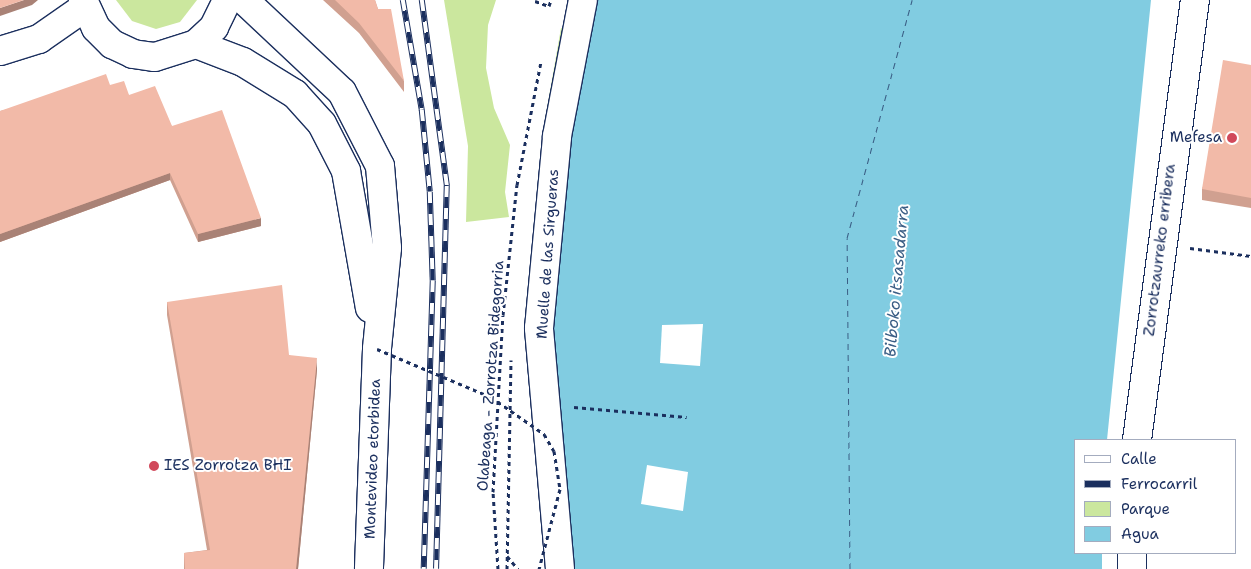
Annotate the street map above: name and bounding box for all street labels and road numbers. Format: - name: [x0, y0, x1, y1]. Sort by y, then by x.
- street label: Zorrotzaurreko erribera: [1141, 163, 1179, 337]
- street label: Muelle de las Sirgueras: [533, 168, 563, 340]
- street label: Olabeaga - Zorrotza Bidegorria: [474, 260, 508, 492]
- street label: Montevideo etorbidea: [361, 379, 385, 539]

